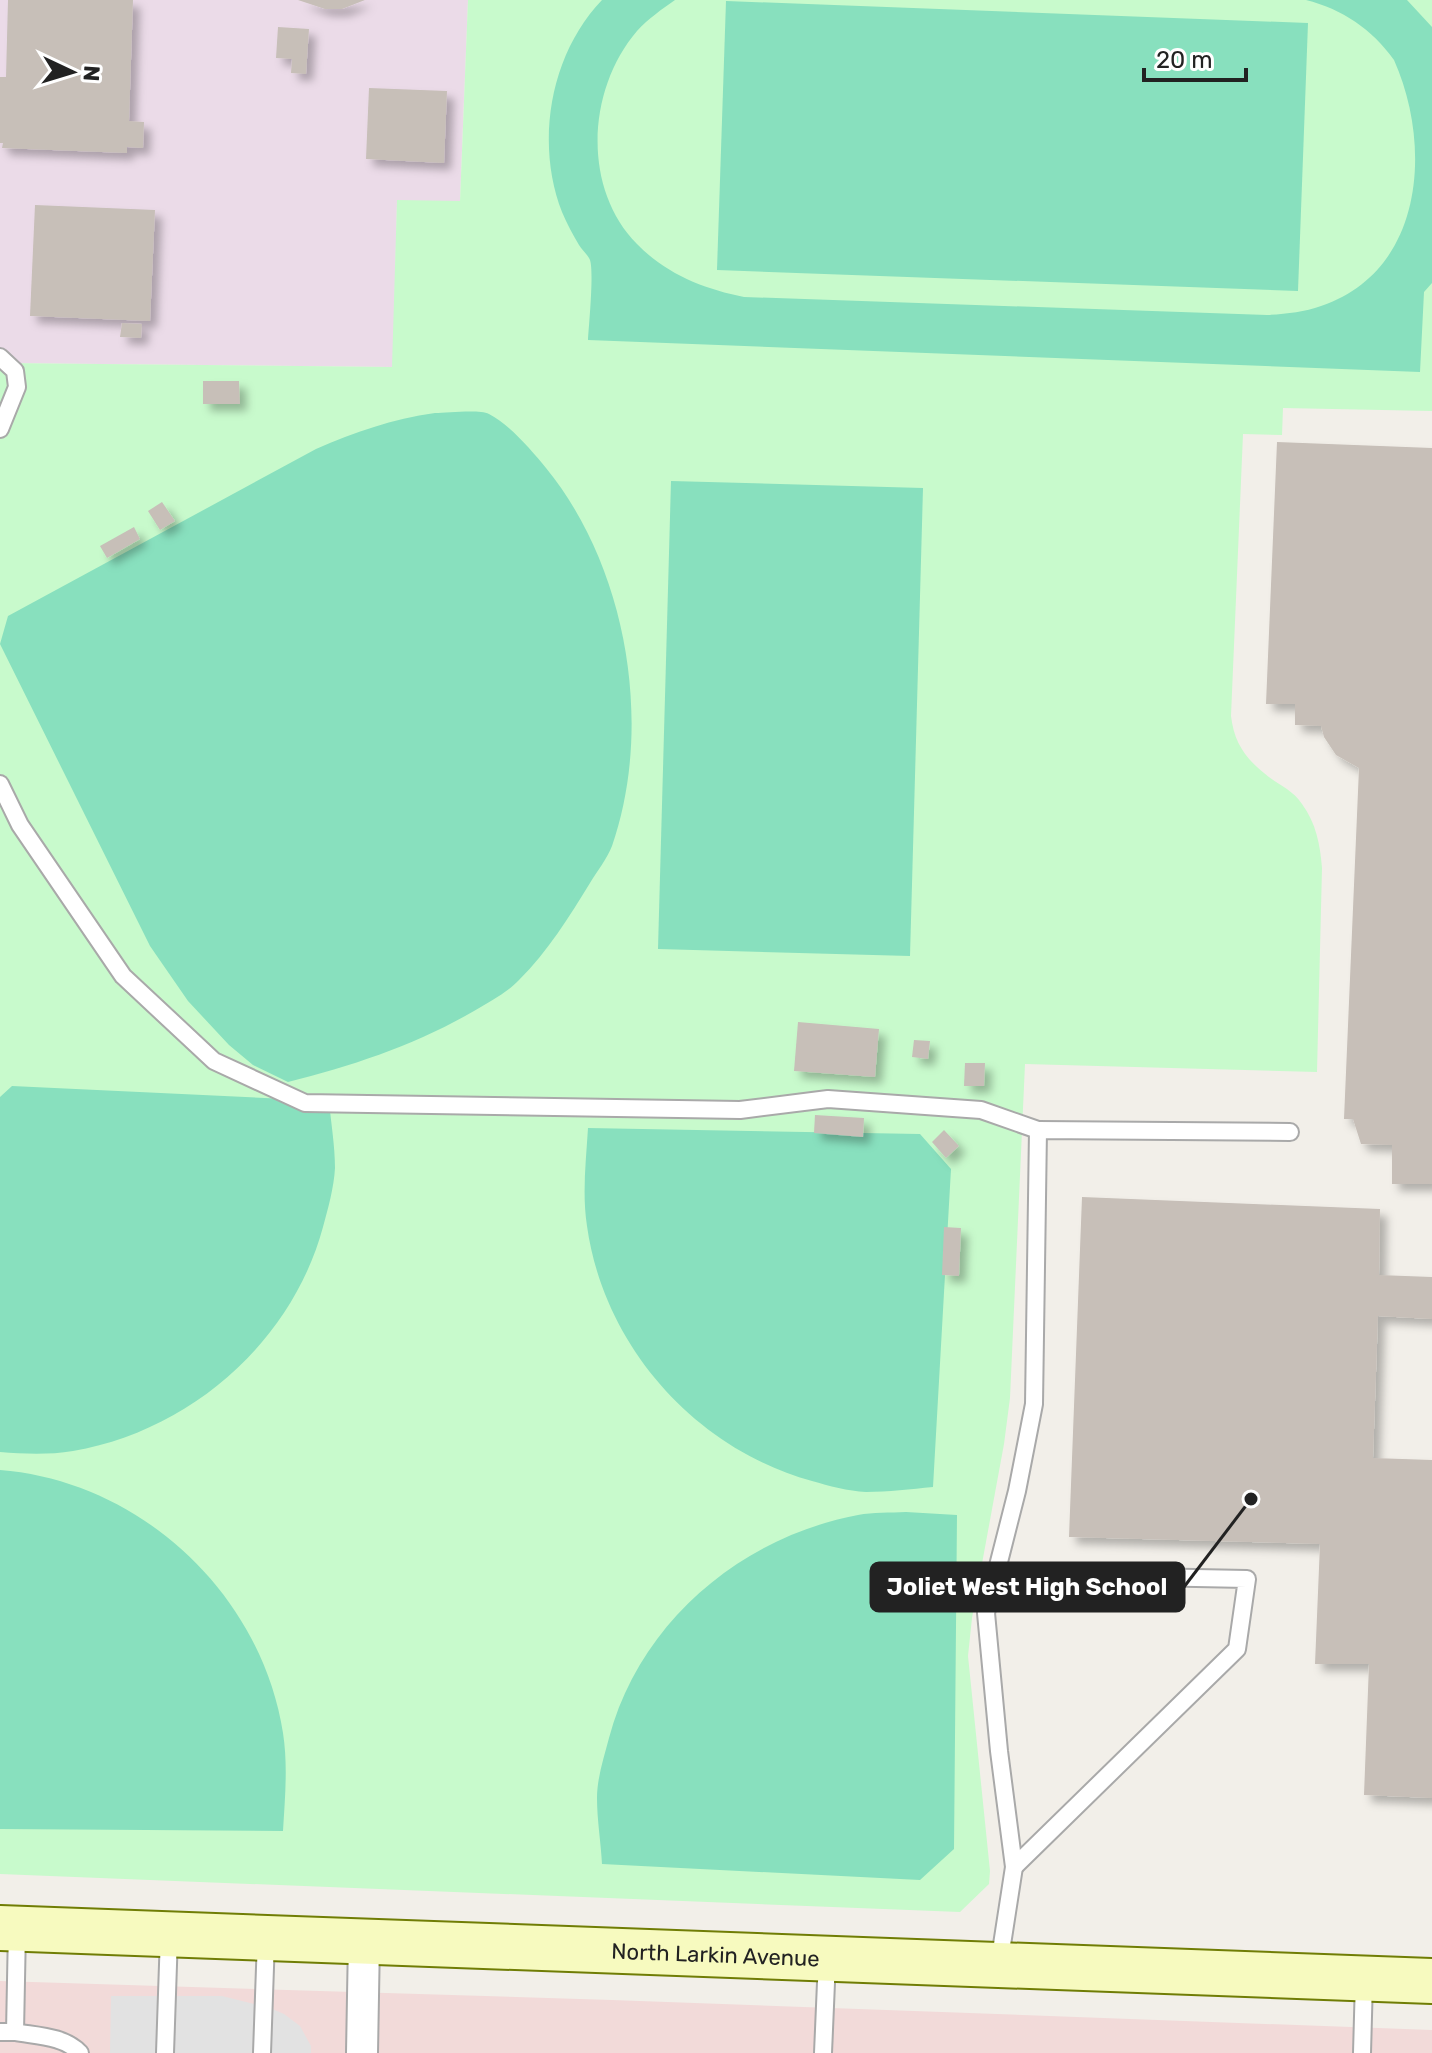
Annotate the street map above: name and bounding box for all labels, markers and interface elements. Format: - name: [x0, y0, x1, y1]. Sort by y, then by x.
- north arrow: [32, 32, 112, 112]
- scale bar: [1144, 32, 1246, 82]
- text: 20 m: [1156, 46, 1213, 74]
- text: N: [77, 65, 105, 82]
- callout: Joliet West High School: [871, 1563, 1184, 1611]
- text: Joliet West High School: [887, 1573, 1167, 1601]
- street label: North Larkin Avenue: [611, 1938, 820, 1972]

